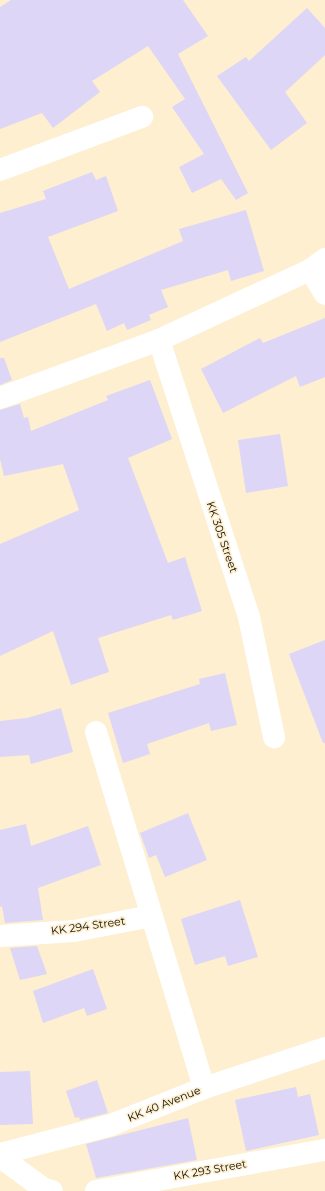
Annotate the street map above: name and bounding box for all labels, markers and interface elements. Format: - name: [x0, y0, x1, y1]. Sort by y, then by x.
- street label: KK 305 Street: [204, 500, 240, 574]
- street label: KK 294 Street: [50, 914, 126, 938]
- street label: KK 40 Avenue: [126, 1083, 202, 1125]
- street label: KK 293 Street: [173, 1157, 247, 1183]

